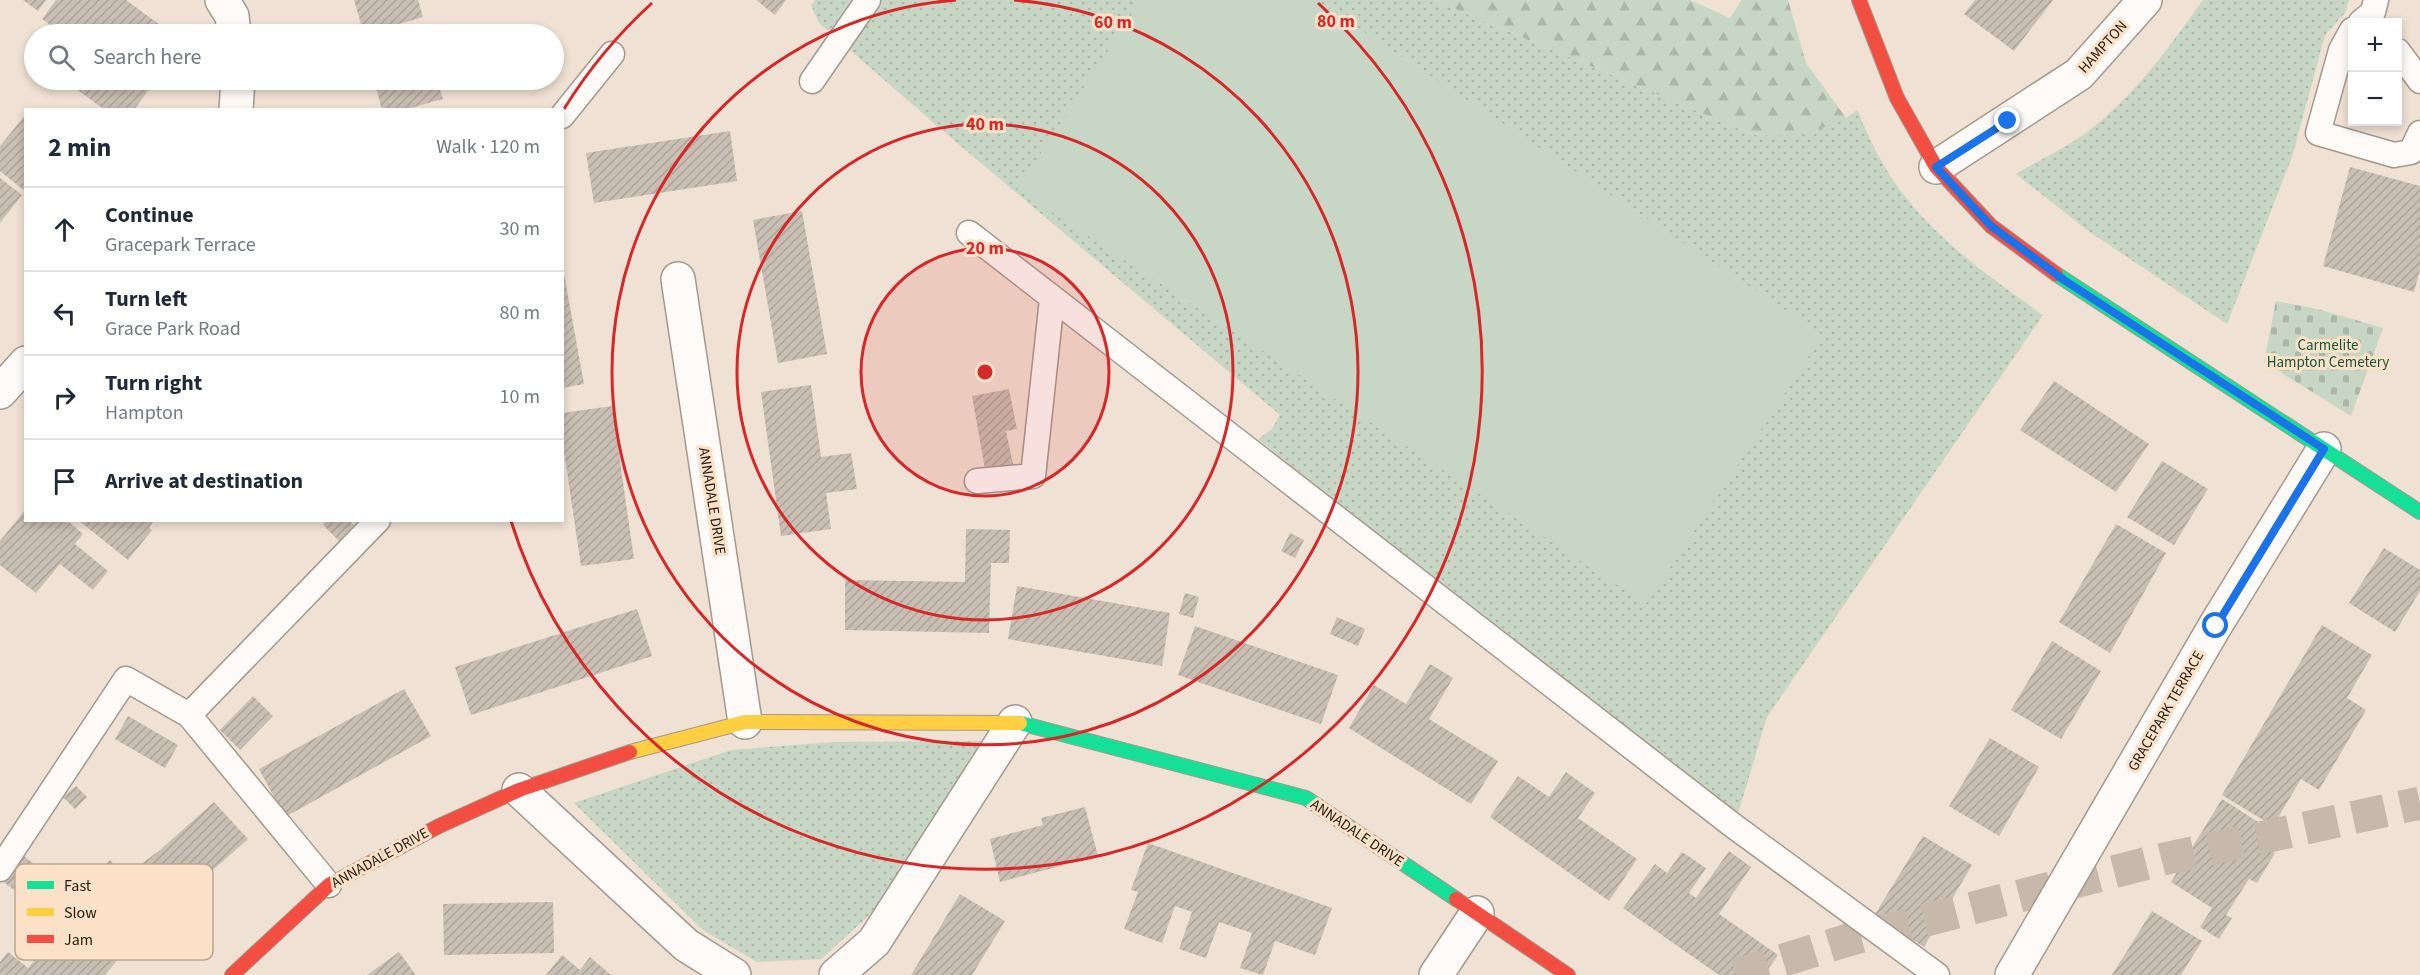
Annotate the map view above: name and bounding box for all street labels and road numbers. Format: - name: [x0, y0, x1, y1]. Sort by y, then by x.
- street label: HAMPTON: [2074, 16, 2132, 78]
- street label: ANNADALE DRIVE: [693, 446, 731, 556]
- street label: GRACEPARK TERRACE: [2123, 647, 2209, 775]
- street label: ANNADALE DRIVE: [1306, 794, 1408, 872]
- street label: ANNADALE DRIVE: [327, 822, 433, 893]

